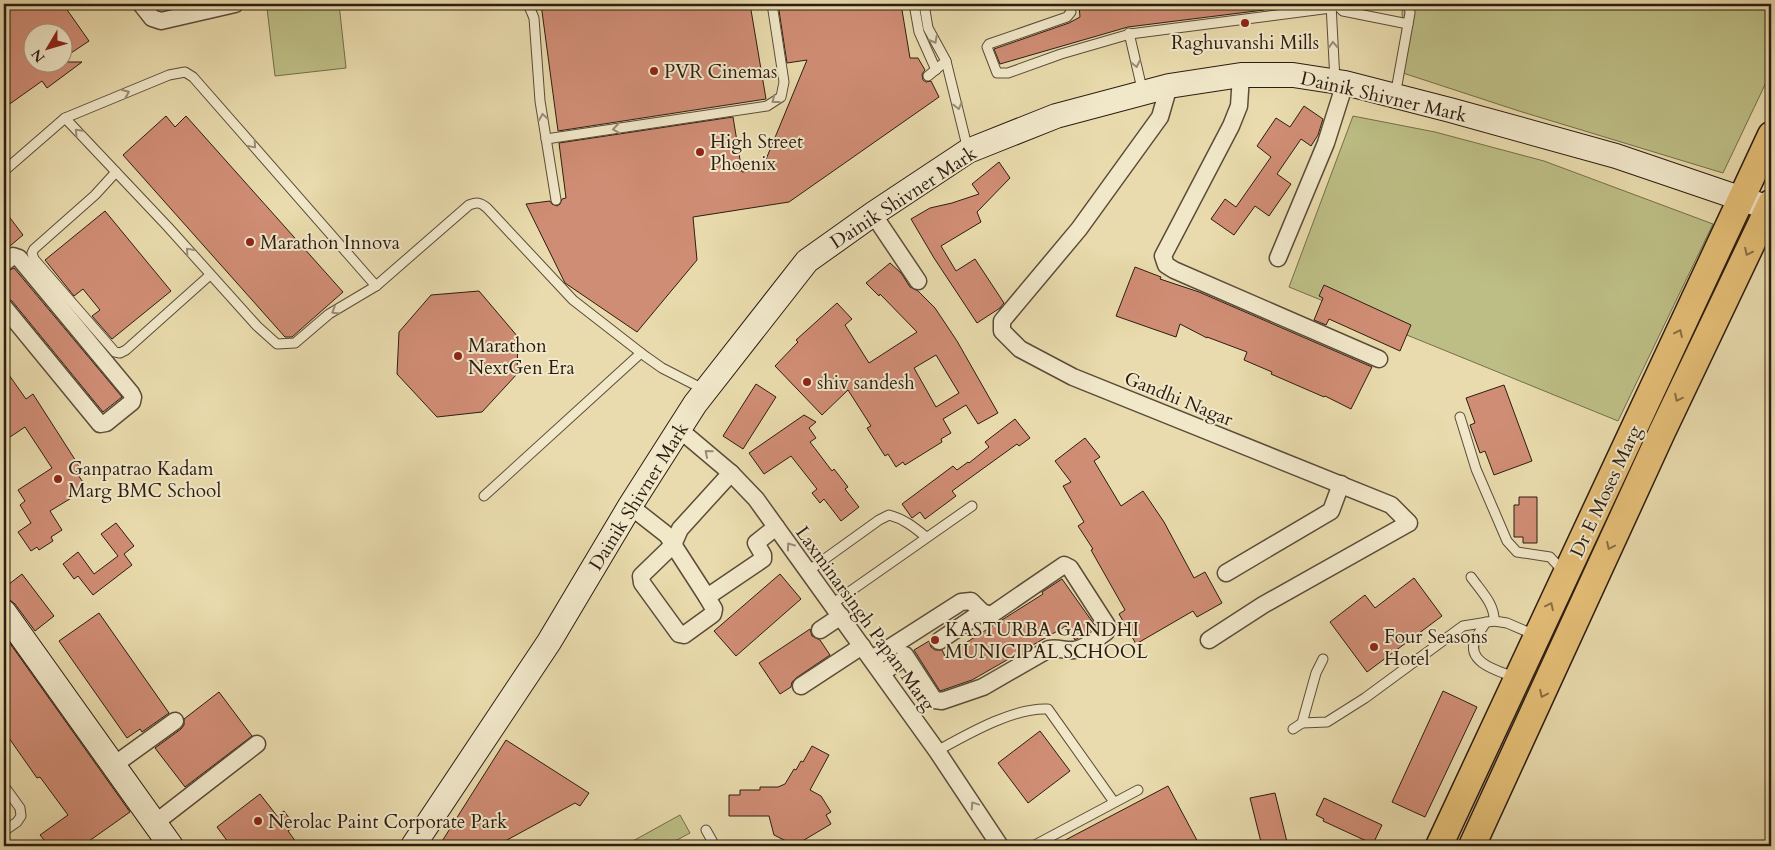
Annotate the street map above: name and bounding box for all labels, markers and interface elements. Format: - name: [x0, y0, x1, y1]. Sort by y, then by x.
- marker: Raghuvanshi Mills: [1239, 17, 1251, 29]
- north arrow: [22, 22, 72, 72]
- place label: Raghuvanshi Mills: [1171, 30, 1319, 56]
- one-way arrow: [928, 34, 938, 43]
- one-way arrow: [1328, 41, 1339, 49]
- text: N: [27, 45, 49, 66]
- place label: PVR Cinemas: [664, 59, 777, 85]
- one-way arrow: [1130, 59, 1141, 68]
- marker: PVR Cinemas: [648, 65, 660, 77]
- street label: Dainik Shivner Mark: [1298, 65, 1470, 129]
- one-way arrow: [121, 88, 130, 99]
- one-way arrow: [771, 94, 781, 103]
- one-way arrow: [952, 101, 962, 109]
- one-way arrow: [538, 113, 549, 121]
- one-way arrow: [612, 123, 621, 133]
- one-way arrow: [75, 129, 84, 138]
- place label: High Street Phoenix: [710, 129, 803, 177]
- one-way arrow: [247, 139, 255, 148]
- street label: Dainik Shivner Mark: [825, 140, 983, 255]
- marker: High Street Phoenix: [694, 146, 706, 158]
- place label: Marathon Innova: [260, 230, 400, 256]
- marker: Marathon Innova: [244, 236, 256, 248]
- one-way arrow: [186, 247, 195, 256]
- one-way arrow: [1744, 247, 1755, 256]
- one-way arrow: [331, 305, 340, 314]
- one-way arrow: [1672, 329, 1683, 338]
- place label: Marathon NextGen Era: [468, 333, 575, 381]
- marker: Marathon NextGen Era: [452, 350, 464, 362]
- street label: Gandhi Nagar: [1120, 365, 1237, 433]
- place label: shiv sandesh: [817, 370, 915, 396]
- marker: shiv sandesh: [801, 376, 813, 388]
- one-way arrow: [1674, 393, 1684, 402]
- street label: Dainik Shivner Mark: [583, 417, 695, 575]
- street label: Dr E Moses Marg: [1564, 421, 1648, 562]
- one-way arrow: [705, 451, 714, 459]
- place label: Ganpatrao Kadam Marg BMC School: [68, 456, 221, 504]
- marker: Ganpatrao Kadam Marg BMC School: [52, 473, 64, 485]
- street label: Laxminarsingh Papan Marg: [789, 521, 941, 717]
- one-way arrow: [1606, 541, 1616, 550]
- one-way arrow: [787, 542, 796, 552]
- one-way arrow: [1544, 603, 1554, 612]
- place label: KASTURBA GANDHI MUNICIPAL SCHOOL: [945, 617, 1148, 665]
- place label: Four Seasons Hotel: [1384, 624, 1488, 672]
- marker: KASTURBA GANDHI MUNICIPAL SCHOOL: [929, 634, 941, 646]
- marker: Four Seasons Hotel: [1368, 641, 1380, 653]
- one-way arrow: [1538, 689, 1549, 698]
- one-way arrow: [971, 802, 980, 811]
- place label: Nerolac Paint Corporate Park: [268, 809, 508, 835]
- marker: Nerolac Paint Corporate Park: [252, 815, 264, 827]

